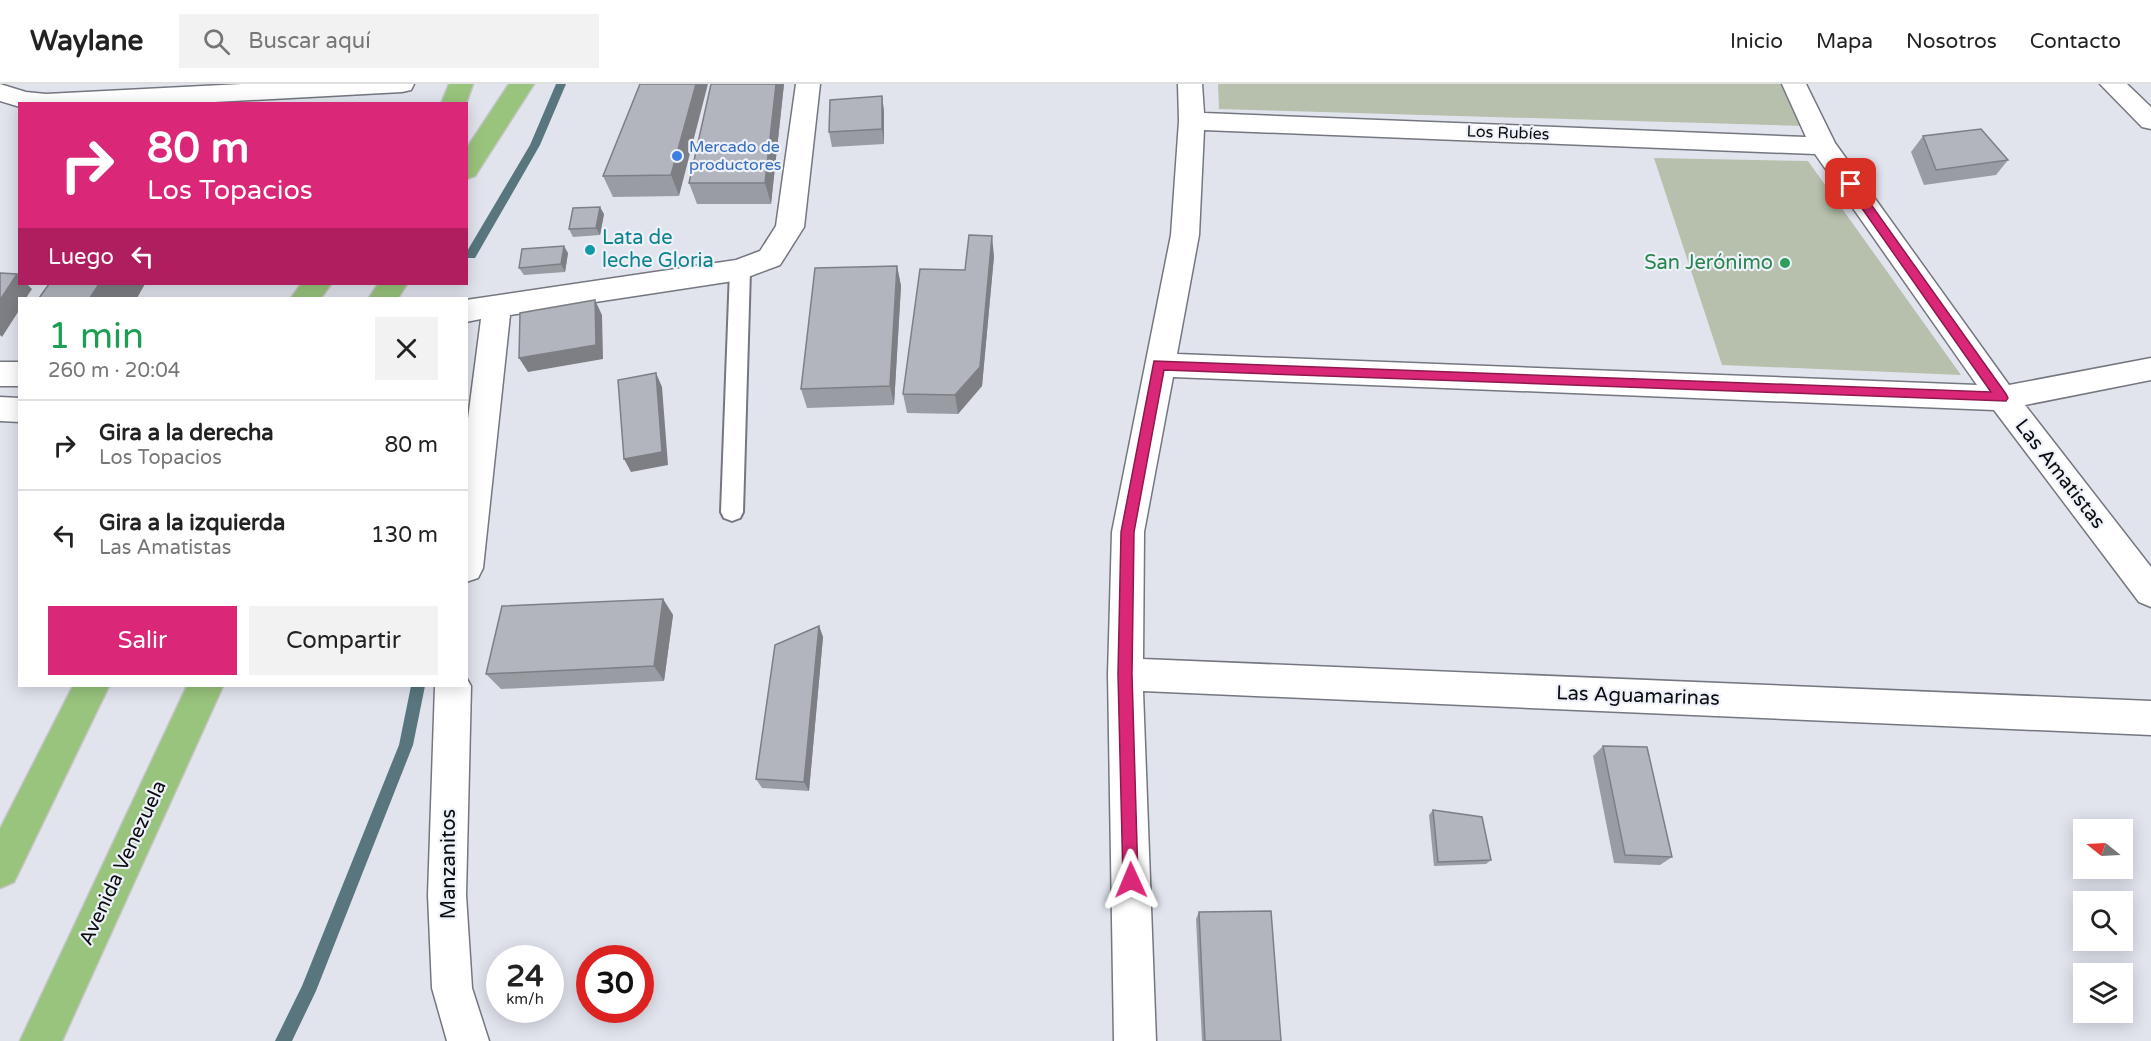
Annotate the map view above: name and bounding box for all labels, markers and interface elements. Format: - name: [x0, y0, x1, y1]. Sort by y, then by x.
- search box: [179, 14, 599, 68]
- text: Waylane: [30, 24, 143, 58]
- icon: search: [200, 25, 233, 58]
- text: Buscar aquí: [248, 28, 371, 54]
- text: Inicio: [1730, 29, 1783, 54]
- text: Mapa: [1816, 29, 1873, 54]
- text: Nosotros: [1906, 29, 1997, 54]
- text: Contacto: [2030, 29, 2121, 54]
- street label: Los Rubíes: [1466, 122, 1550, 144]
- text: 80 m: [147, 123, 249, 174]
- icon: right: [48, 126, 126, 204]
- place label: Mercado de productores: [689, 137, 781, 175]
- marker: Mercado de productores: [670, 149, 684, 163]
- pin: [1825, 158, 1876, 209]
- icon: arrive: [1834, 167, 1867, 200]
- text: Los Topacios: [147, 174, 313, 207]
- place label: Lata de leche Gloria: [602, 226, 714, 273]
- icon: left: [126, 240, 159, 273]
- marker: Lata de leche Gloria: [583, 243, 597, 257]
- text: Luego: [48, 244, 114, 270]
- place label: San Jerónimo: [1644, 251, 1773, 275]
- marker: San Jerónimo: [1778, 256, 1792, 270]
- text: 1 min: [48, 315, 144, 358]
- button: close: [375, 317, 438, 380]
- text: 260 m · 20:04: [48, 359, 180, 383]
- street label: Las Amatistas: [2010, 414, 2110, 534]
- text: Gira a la derecha: [99, 420, 274, 446]
- icon: right: [48, 429, 81, 462]
- text: 80 m: [384, 432, 438, 458]
- text: Los Topacios: [99, 446, 222, 470]
- text: Gira a la izquierda: [99, 510, 285, 536]
- icon: left: [48, 519, 81, 552]
- text: 130 m: [371, 522, 438, 548]
- text: Las Amatistas: [99, 536, 231, 560]
- button: Salir: [48, 606, 237, 675]
- button: Compartir: [249, 606, 438, 675]
- street label: Las Aguamarinas: [1556, 681, 1720, 711]
- street label: Avenida Venezuela: [74, 777, 172, 949]
- street label: Manzanitos: [437, 809, 461, 919]
- north arrow: [2073, 819, 2133, 879]
- map controls: [2073, 819, 2133, 1023]
- position arrow: [1099, 848, 1163, 912]
- button: search: [2073, 891, 2133, 951]
- speed limit sign: 30: [576, 945, 654, 1023]
- text: 24: [506, 958, 544, 995]
- button: layers: [2073, 963, 2133, 1023]
- text: km/h: [506, 990, 544, 1008]

